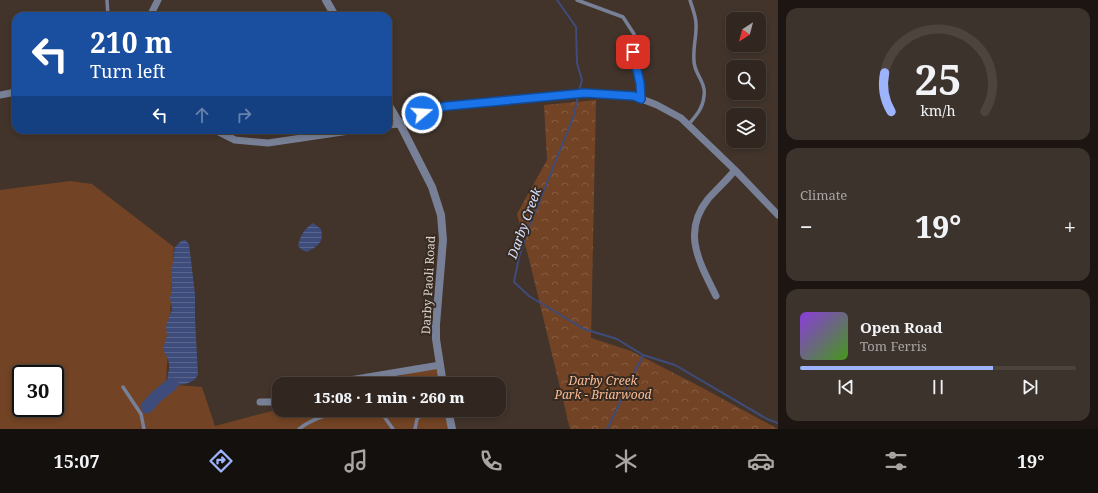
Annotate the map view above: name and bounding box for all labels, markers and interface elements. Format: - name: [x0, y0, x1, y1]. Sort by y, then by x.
- north arrow: [726, 12, 766, 52]
- map controls: [726, 12, 766, 148]
- text: 210 m: [90, 23, 172, 61]
- icon: left: [24, 28, 76, 80]
- pin: [616, 35, 650, 69]
- icon: arrive: [622, 41, 644, 63]
- text: 25: [914, 51, 962, 107]
- text: Turn left: [90, 59, 165, 83]
- button: search: [726, 60, 766, 100]
- position arrow: [401, 92, 443, 134]
- text: km/h: [920, 101, 956, 120]
- icon: left: [149, 104, 171, 126]
- icon: ahead: [191, 104, 213, 126]
- icon: right: [233, 104, 255, 126]
- button: layers: [726, 108, 766, 148]
- water label: Darby Creek: [502, 184, 545, 262]
- text: Climate: [800, 186, 847, 204]
- text: 19°: [915, 206, 961, 247]
- text: −: [800, 211, 813, 241]
- text: +: [1064, 211, 1076, 241]
- street label: Darby Paoli Road: [417, 235, 439, 335]
- text: Open Road: [860, 317, 943, 337]
- text: Tom Ferris: [860, 337, 927, 355]
- speed limit sign: 30: [12, 365, 64, 417]
- park label: Darby Creek Park - Briarwood: [553, 372, 652, 403]
- icon: previous: [835, 376, 857, 398]
- icon: pause: [927, 376, 949, 398]
- icon: next: [1019, 376, 1041, 398]
- text: 15:08 · 1 min · 260 m: [313, 387, 465, 407]
- icon: directions: [207, 447, 235, 475]
- icon: music: [342, 447, 370, 475]
- icon: phone: [477, 447, 505, 475]
- icon: climate: [612, 447, 640, 475]
- icon: car: [747, 447, 775, 475]
- icon: filters: [882, 447, 910, 475]
- text: 15:07: [54, 449, 100, 473]
- text: 19°: [1017, 449, 1044, 473]

